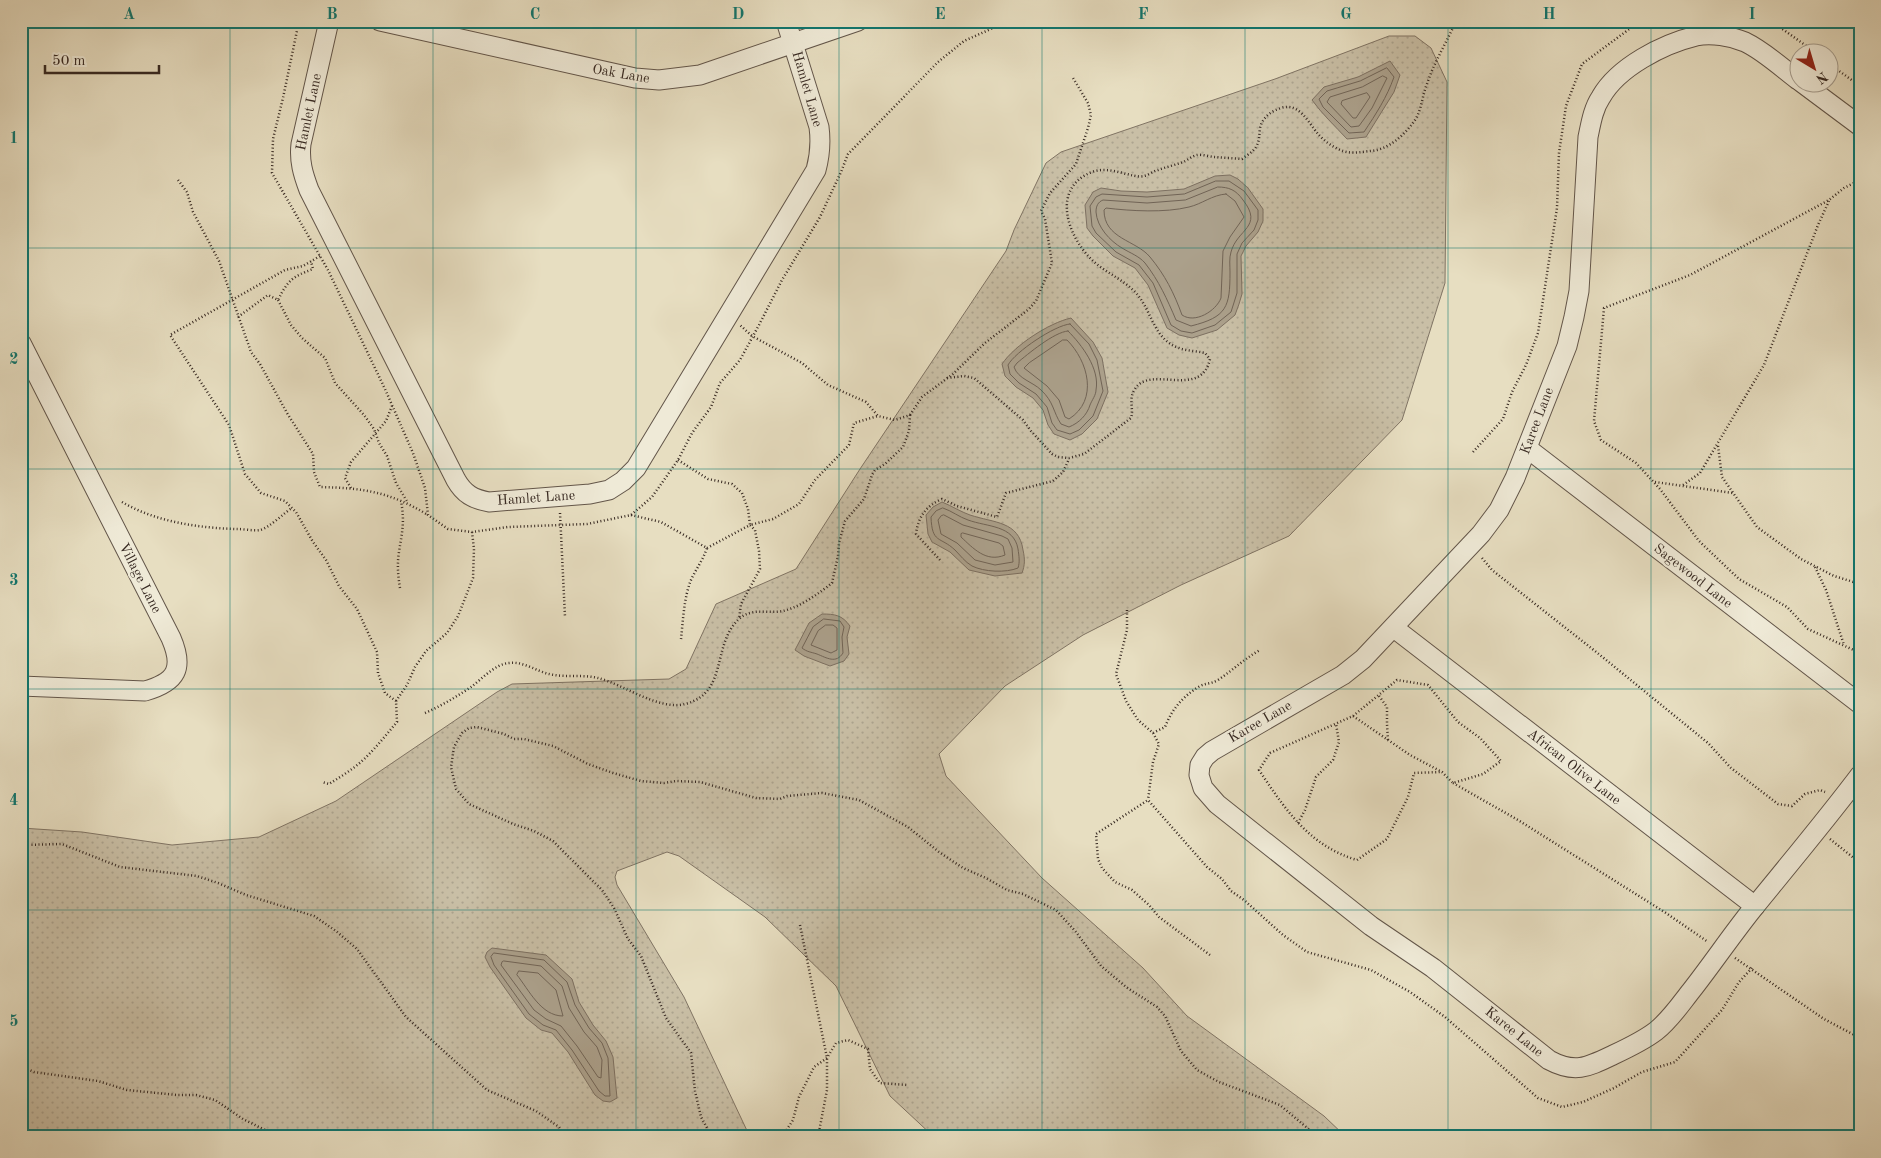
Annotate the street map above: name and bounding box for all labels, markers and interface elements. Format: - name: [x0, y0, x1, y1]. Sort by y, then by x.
- text: A: [123, 7, 135, 23]
- text: B: [326, 7, 338, 23]
- text: C: [530, 7, 540, 23]
- text: D: [732, 7, 744, 23]
- text: E: [934, 7, 946, 23]
- text: F: [1138, 7, 1149, 23]
- text: G: [1340, 7, 1352, 23]
- text: H: [1542, 7, 1556, 23]
- text: I: [1748, 7, 1756, 23]
- scale bar: [45, 42, 159, 74]
- north arrow: [1788, 42, 1838, 92]
- street label: Hamlet Lane: [789, 49, 825, 129]
- text: 50 m: [52, 54, 86, 69]
- street label: Oak Lane: [591, 62, 651, 86]
- text: N: [1813, 69, 1830, 86]
- street label: Hamlet Lane: [294, 72, 324, 152]
- text: 1: [9, 131, 19, 147]
- text: 2: [9, 352, 19, 368]
- street label: Karee Lane: [1518, 386, 1556, 456]
- street label: Hamlet Lane: [496, 488, 576, 508]
- street label: Village Lane: [116, 541, 164, 615]
- street label: Sagewood Lane: [1651, 541, 1735, 611]
- text: 3: [9, 573, 19, 589]
- street label: Karee Lane: [1226, 698, 1294, 746]
- street label: African Olive Lane: [1525, 726, 1623, 808]
- text: 4: [9, 793, 19, 809]
- street label: Karee Lane: [1482, 1004, 1546, 1060]
- text: 5: [9, 1014, 19, 1030]

